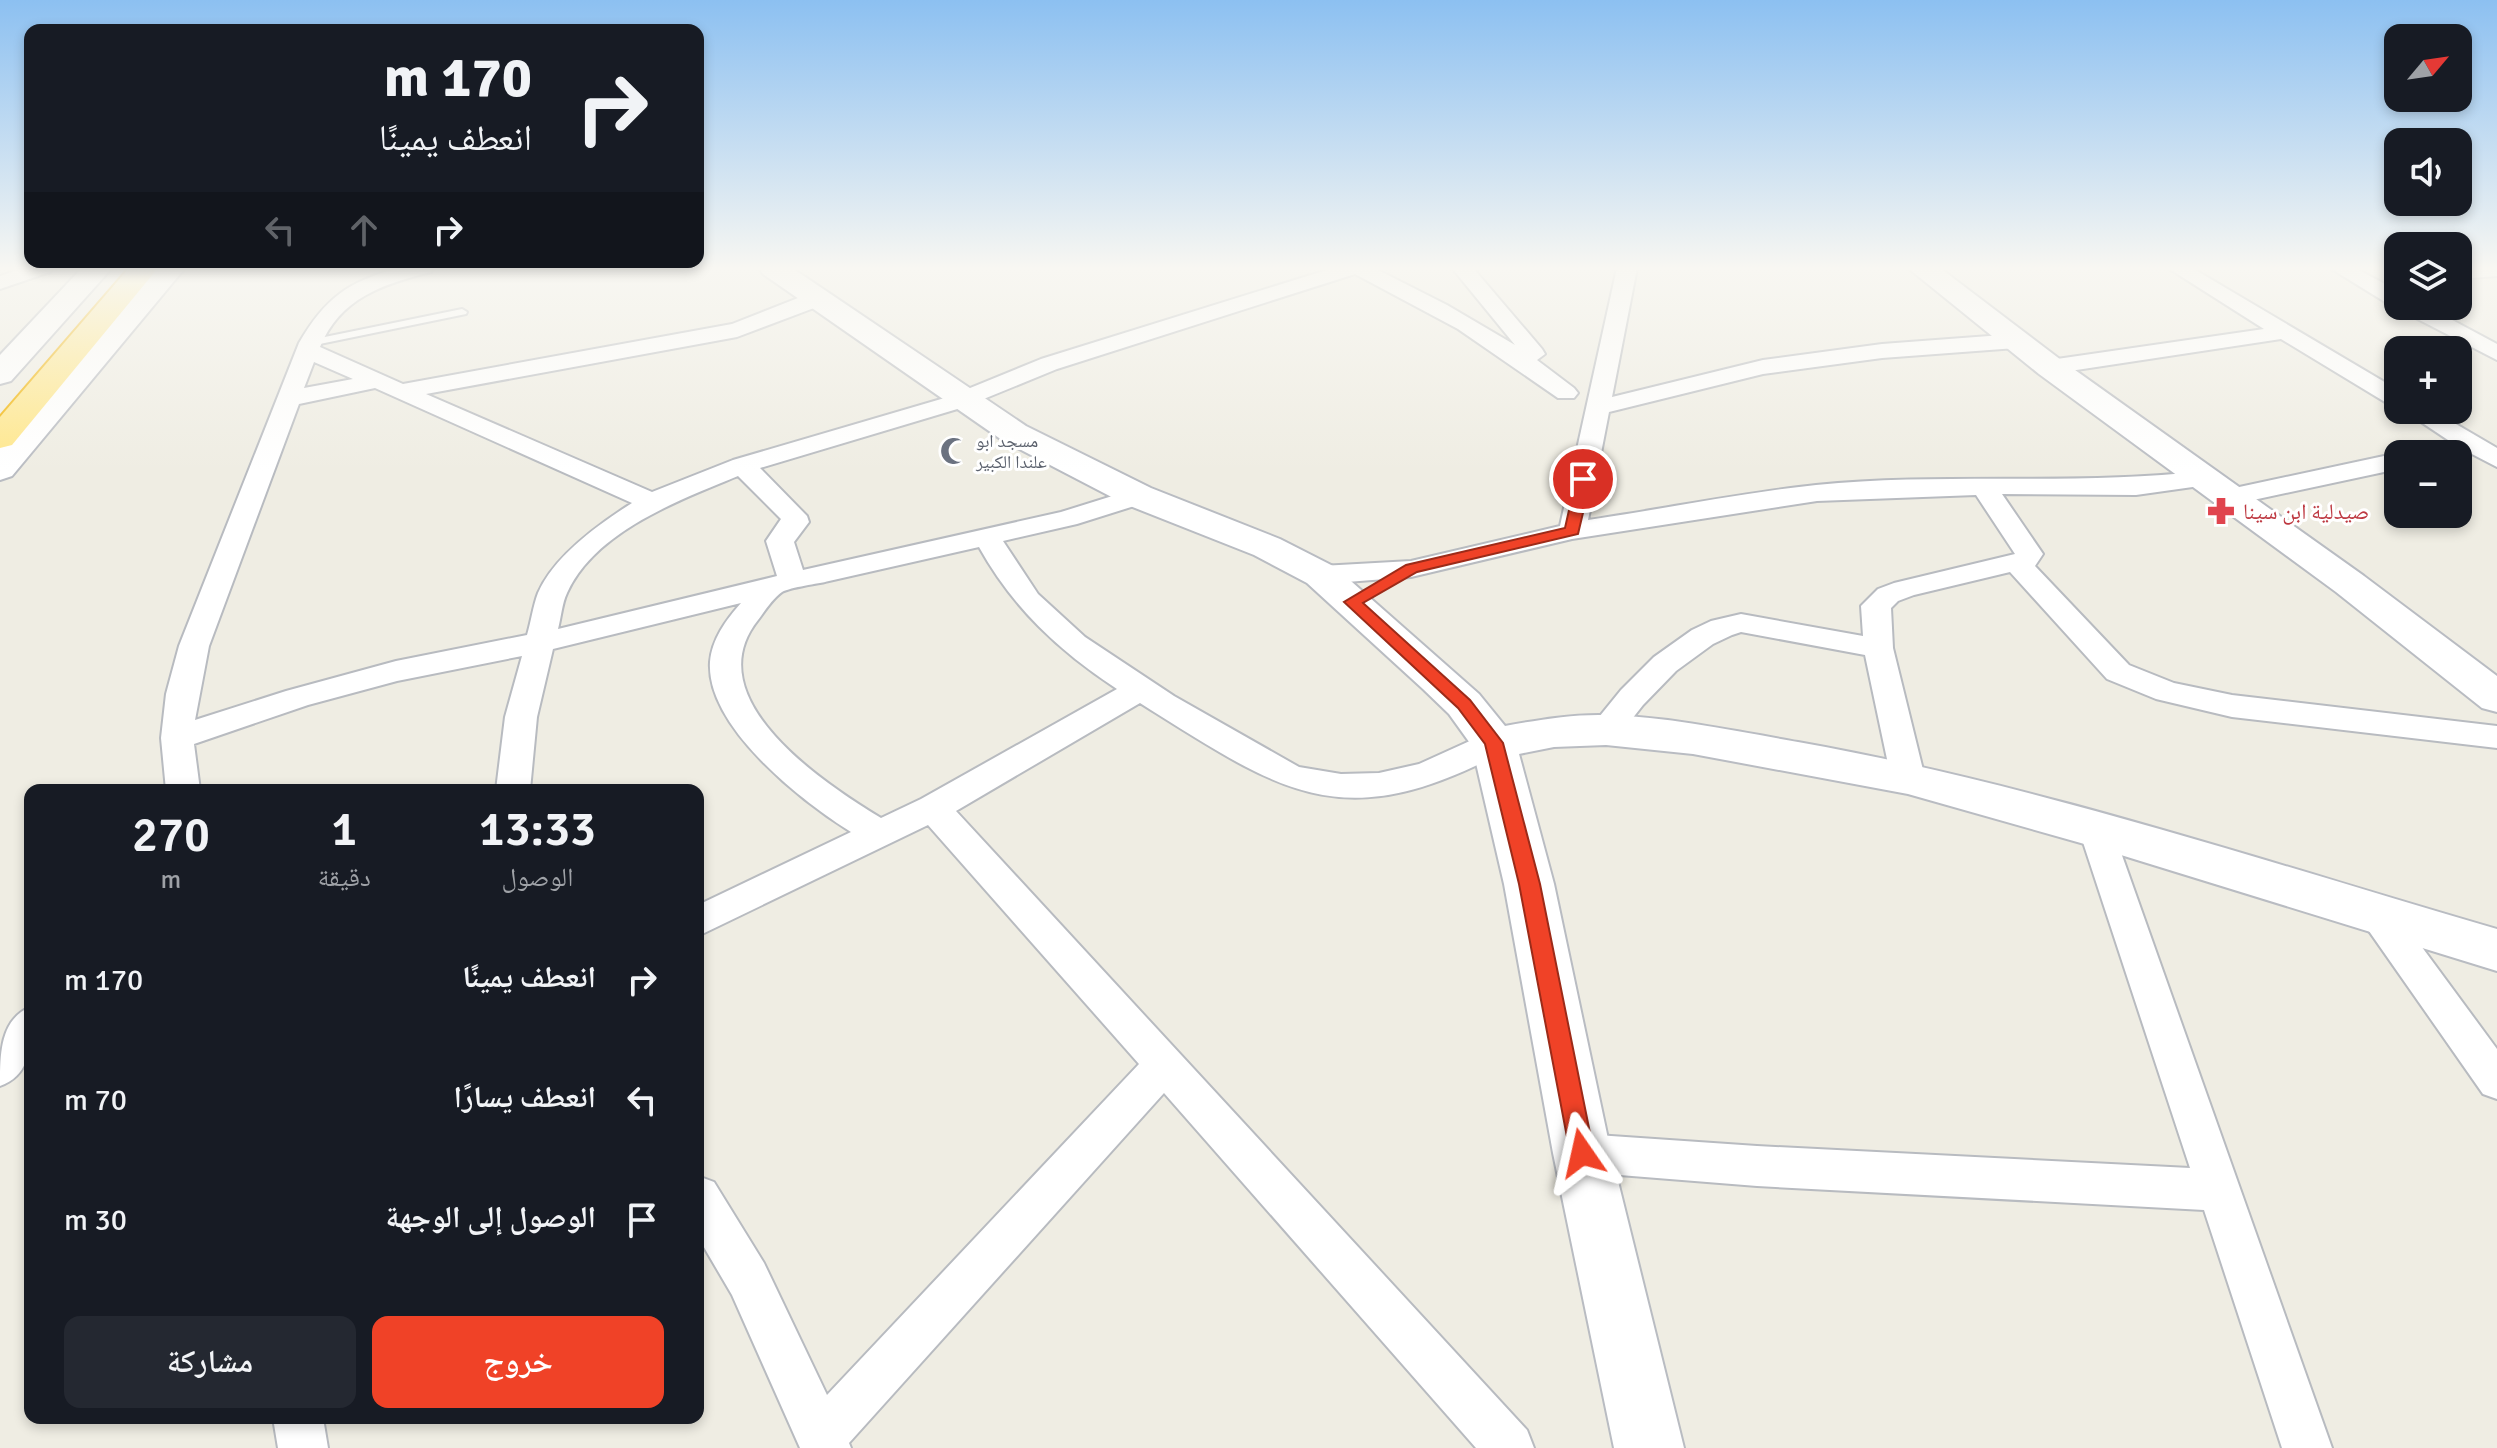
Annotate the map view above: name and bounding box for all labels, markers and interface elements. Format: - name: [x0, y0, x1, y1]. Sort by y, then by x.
- north arrow: [2384, 24, 2472, 112]
- map controls: [2384, 24, 2472, 528]
- text: 170 m: [384, 43, 532, 112]
- icon: right: [560, 56, 664, 160]
- text: انعطف يمينًا: [379, 116, 532, 161]
- button: sound: [2384, 128, 2472, 216]
- icon: left: [258, 208, 302, 252]
- icon: ahead: [342, 208, 386, 252]
- icon: right: [426, 208, 470, 252]
- button: layers: [2384, 232, 2472, 320]
- button: +: [2384, 336, 2472, 424]
- place label: مسجد ابو علندا الكبير: [975, 430, 1047, 473]
- mosque icon: مسجد ابو علندا الكبير: [939, 436, 969, 466]
- button: −: [2384, 440, 2472, 528]
- pin: [1549, 445, 1617, 513]
- icon: arrive: [1561, 457, 1605, 501]
- pharmacy icon: صيدلية ابن سينا: [2206, 496, 2236, 526]
- place label: صيدلية ابن سينا: [2243, 498, 2369, 525]
- text: 1: [331, 800, 357, 859]
- text: 13:33: [479, 800, 596, 859]
- text: 270: [132, 806, 210, 865]
- text: دقيقة: [318, 862, 371, 894]
- text: الوصول: [501, 862, 573, 894]
- text: m: [161, 864, 181, 896]
- icon: right: [620, 958, 664, 1002]
- text: انعطف يمينًا: [462, 959, 596, 996]
- text: 170 m: [64, 962, 143, 999]
- icon: left: [620, 1078, 664, 1122]
- text: انعطف يسارًا: [453, 1079, 596, 1116]
- text: 70 m: [64, 1082, 127, 1119]
- position arrow: [1540, 1111, 1624, 1195]
- icon: arrive: [620, 1198, 664, 1242]
- text: الوصول إلى الوجهة: [386, 1199, 596, 1236]
- text: 30 m: [64, 1202, 127, 1239]
- button: مشاركة: [64, 1316, 356, 1408]
- button: خروج: [372, 1316, 664, 1408]

